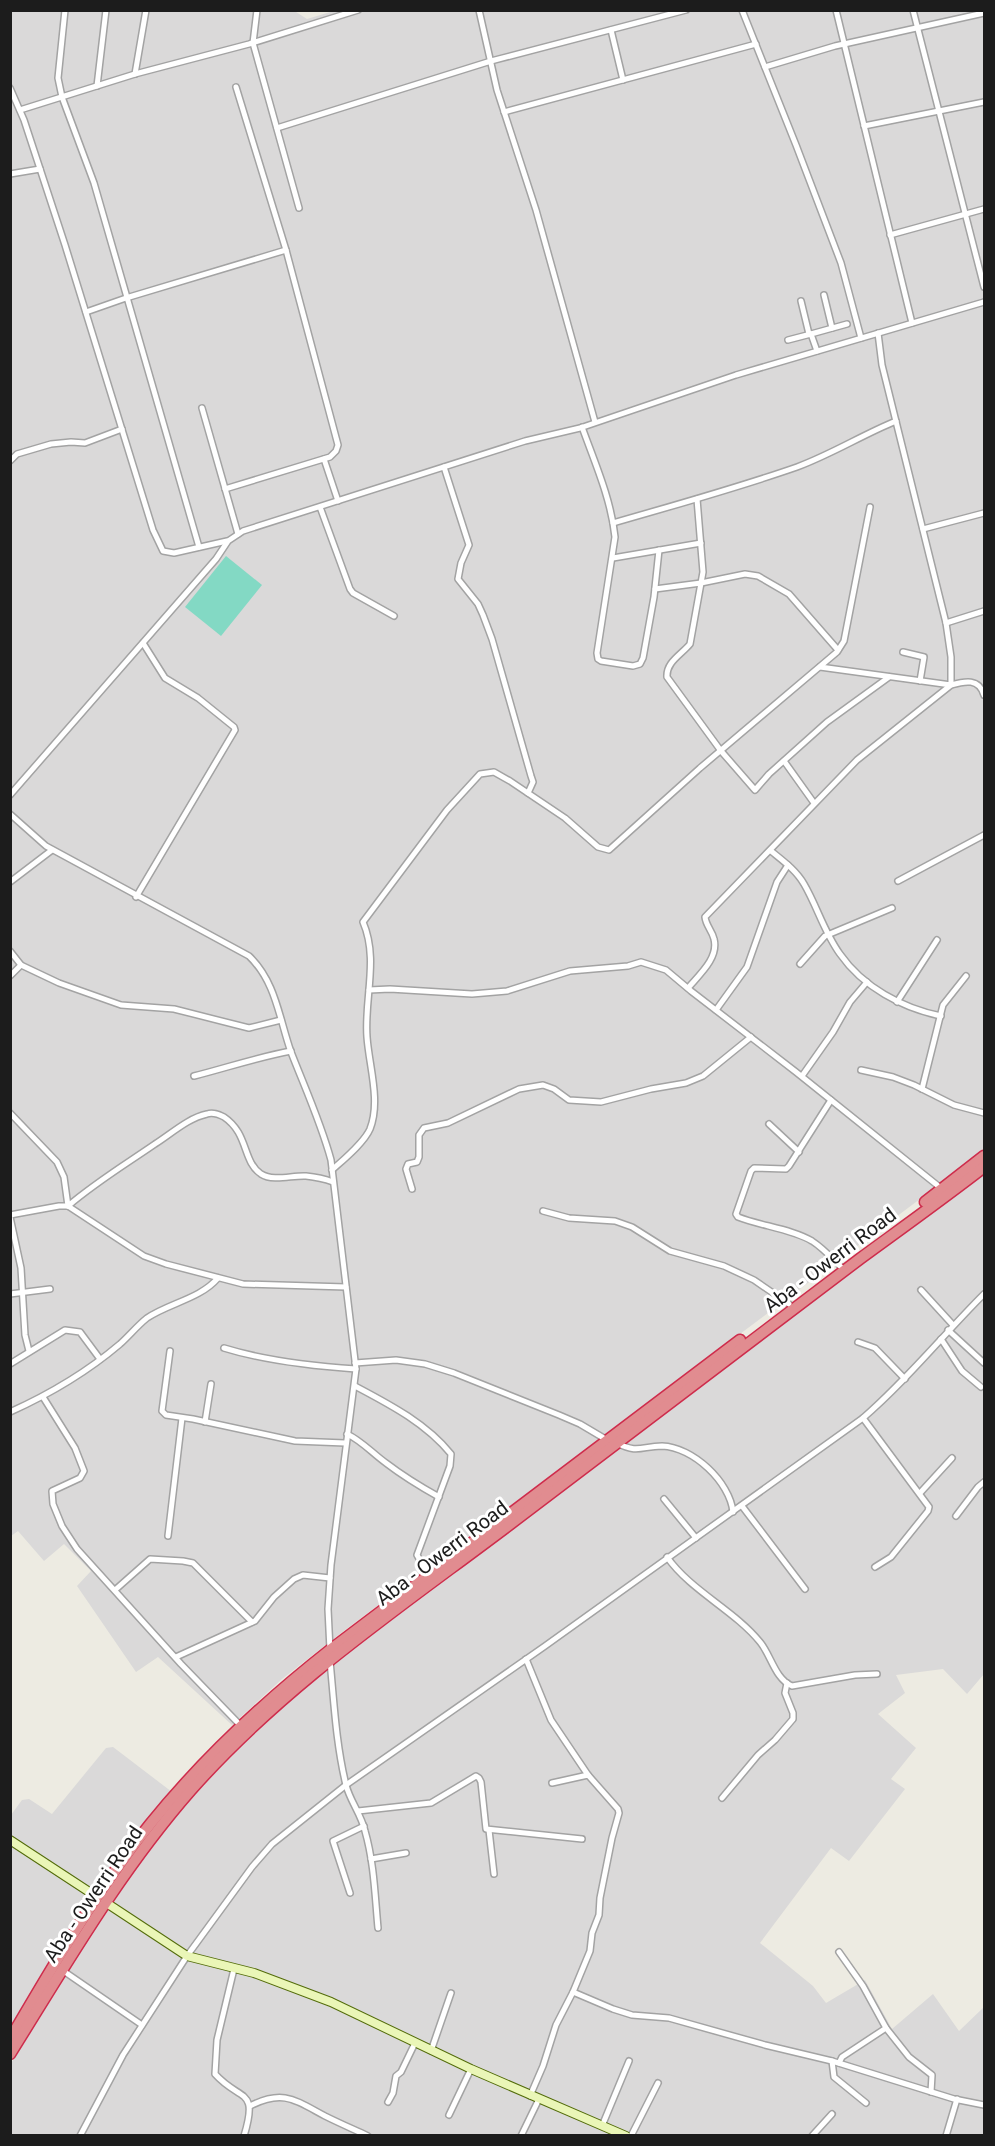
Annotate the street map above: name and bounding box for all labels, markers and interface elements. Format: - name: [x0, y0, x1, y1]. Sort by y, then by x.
- street label: Aba - Owerri Road: [759, 1202, 901, 1318]
- street label: Aba - Owerri Road: [371, 1495, 513, 1611]
- street label: Aba - Owerri Road: [39, 1821, 147, 1967]

